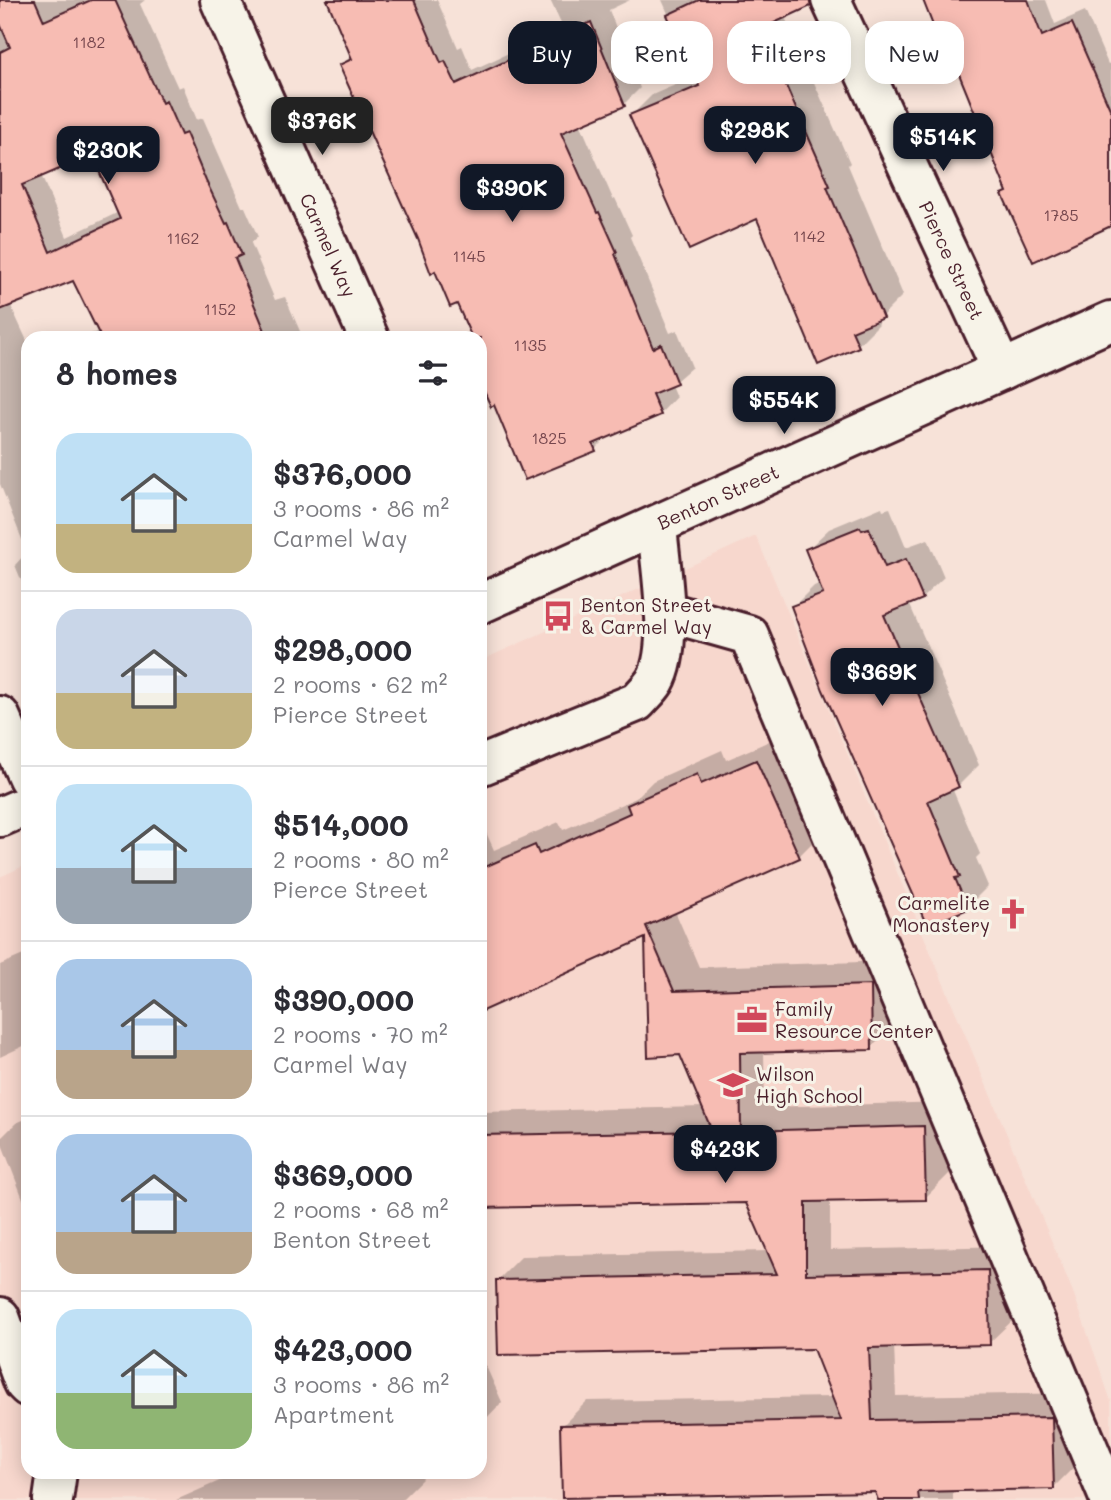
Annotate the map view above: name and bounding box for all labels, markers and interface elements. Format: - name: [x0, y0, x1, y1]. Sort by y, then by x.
- chip: Buy: [508, 21, 597, 84]
- chip: Rent: [611, 21, 713, 84]
- chip: Filters: [727, 21, 851, 84]
- chip: New: [865, 21, 964, 84]
- house number: 1182: [73, 31, 105, 52]
- pin: $376K: [273, 97, 371, 157]
- text: $376K: [287, 105, 357, 135]
- pin: $298K: [706, 106, 804, 166]
- text: $298K: [720, 114, 790, 144]
- pin: $514K: [894, 114, 992, 173]
- text: $514K: [909, 121, 977, 151]
- pin: $230K: [59, 127, 157, 186]
- text: $230K: [73, 134, 143, 164]
- pin: $390K: [463, 164, 561, 224]
- text: $390K: [476, 172, 548, 202]
- street label: Carmel Way: [295, 189, 362, 301]
- street label: Pierce Street: [914, 197, 990, 324]
- house number: 1785: [1043, 204, 1079, 225]
- house number: 1142: [793, 225, 825, 246]
- house number: 1162: [167, 227, 199, 248]
- house number: 1145: [452, 245, 486, 266]
- house number: 1152: [204, 298, 236, 319]
- house number: 1135: [513, 334, 547, 355]
- text: 8 homes: [56, 353, 178, 393]
- icon: filters: [414, 354, 452, 392]
- pin: $554K: [735, 376, 833, 436]
- text: $554K: [749, 384, 819, 414]
- house number: 1825: [531, 427, 567, 448]
- text: $376,000: [273, 453, 411, 493]
- street label: Benton Street: [653, 459, 783, 535]
- icon: home: [112, 461, 196, 545]
- text: 3 rooms · 86 m²: [273, 493, 449, 523]
- text: Carmel Way: [273, 523, 408, 553]
- place label: Benton Street & Carmel Way: [581, 592, 712, 639]
- bus stop icon: Benton Street & Carmel Way: [541, 599, 575, 633]
- text: $298,000: [273, 629, 412, 669]
- icon: home: [112, 637, 196, 721]
- pin: $369K: [833, 648, 931, 708]
- text: $369K: [847, 656, 917, 686]
- text: 2 rooms · 62 m²: [273, 669, 447, 699]
- text: Pierce Street: [273, 699, 428, 729]
- text: $514,000: [273, 804, 408, 844]
- icon: home: [112, 812, 196, 896]
- text: 2 rooms · 80 m²: [273, 844, 449, 874]
- text: Pierce Street: [273, 874, 428, 904]
- place label: Carmelite Monastery: [892, 890, 990, 937]
- church icon: Carmelite Monastery: [996, 897, 1030, 931]
- text: $390,000: [273, 979, 414, 1019]
- icon: home: [112, 987, 196, 1071]
- place label: Family Resource Center: [775, 996, 934, 1043]
- office icon: Family Resource Center: [735, 1003, 769, 1037]
- text: 2 rooms · 70 m²: [273, 1019, 448, 1049]
- text: Carmel Way: [273, 1049, 408, 1079]
- place label: Wilson High School: [756, 1061, 863, 1108]
- school or university icon: Wilson High School: [716, 1068, 750, 1102]
- pin: $423K: [676, 1126, 774, 1185]
- text: $423K: [690, 1133, 760, 1163]
- text: $369,000: [273, 1154, 413, 1194]
- icon: home: [112, 1162, 196, 1246]
- text: 2 rooms · 68 m²: [273, 1194, 448, 1224]
- text: Benton Street: [273, 1224, 431, 1254]
- text: $423,000: [273, 1329, 412, 1369]
- icon: home: [112, 1337, 196, 1421]
- text: 3 rooms · 86 m²: [273, 1369, 449, 1399]
- text: Apartment: [273, 1399, 395, 1429]

